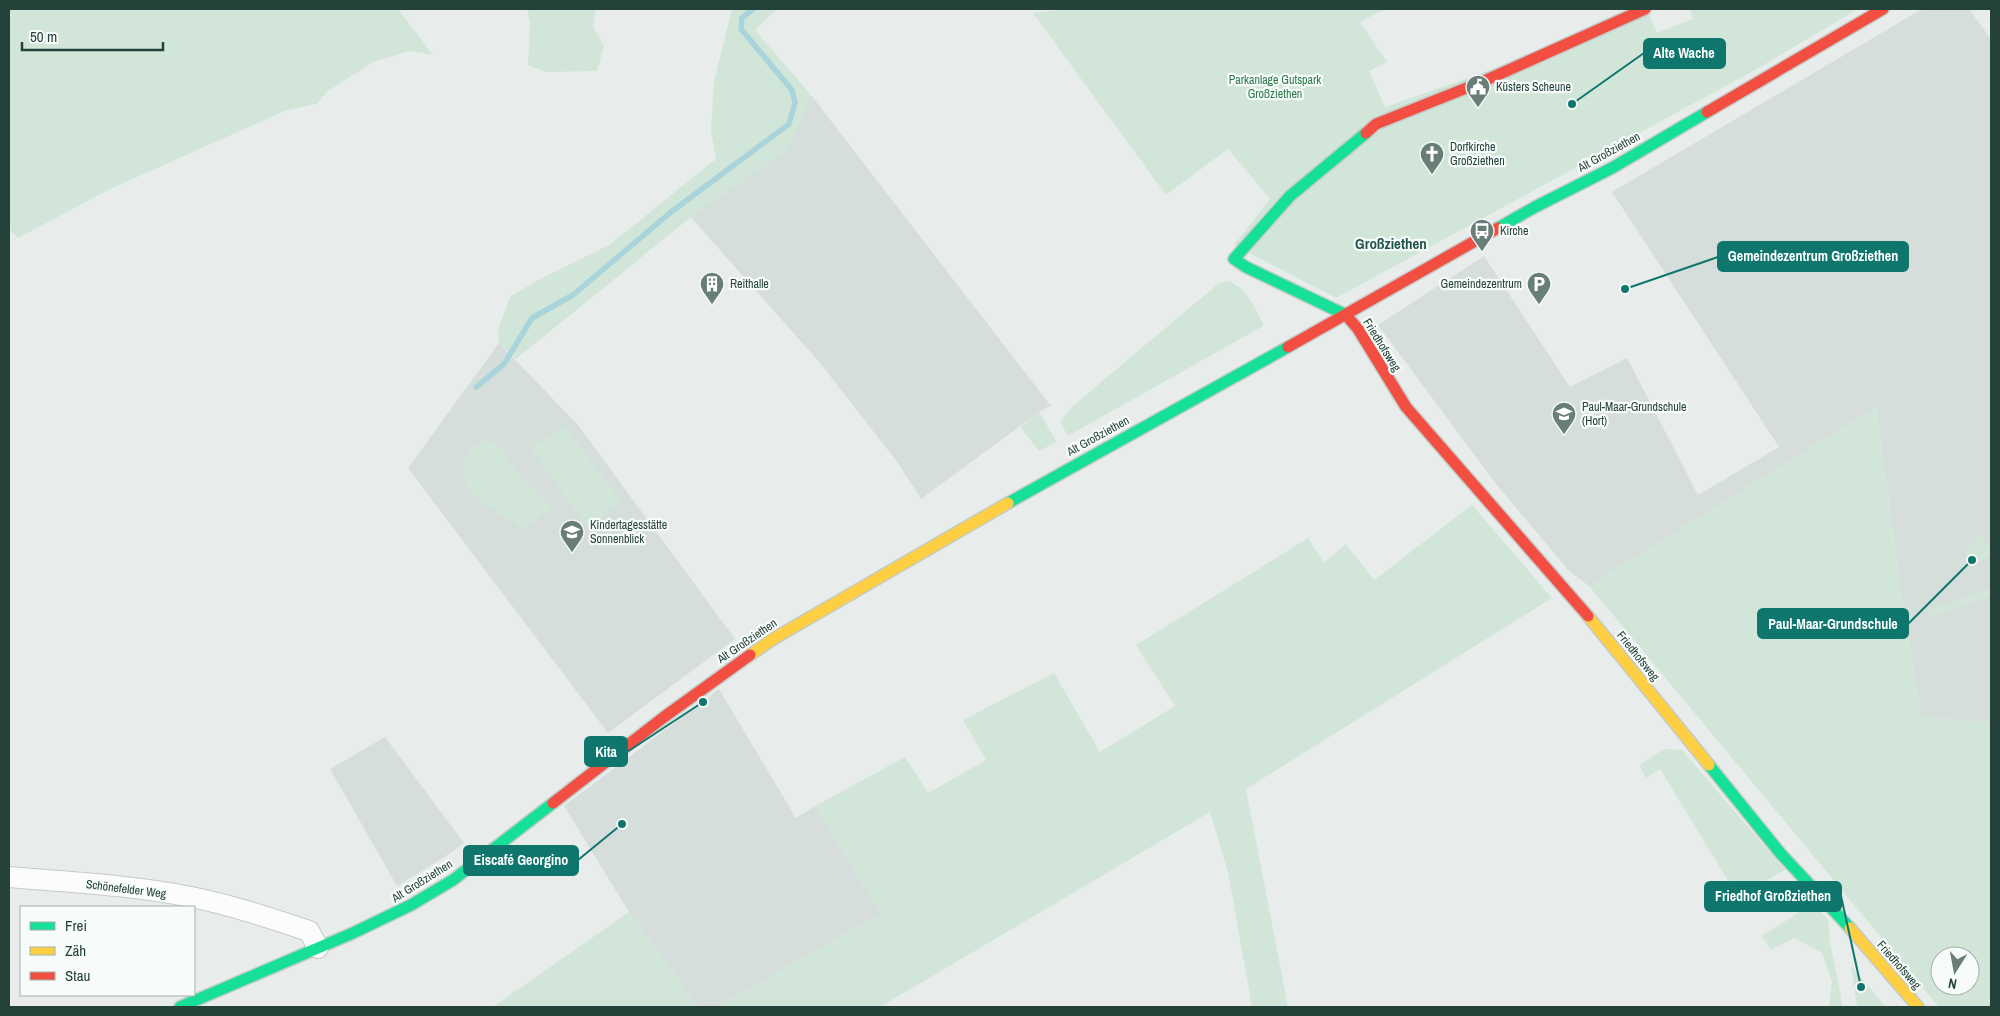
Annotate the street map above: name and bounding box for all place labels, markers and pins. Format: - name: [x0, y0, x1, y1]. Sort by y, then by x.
- callout: Alte Wache: [1644, 39, 1725, 68]
- public building icon: Küsters Scheune: [1465, 74, 1491, 108]
- place label: Küsters Scheune: [1496, 79, 1571, 95]
- place label: Dorfkirche Großziethen: [1450, 139, 1505, 169]
- church icon: Dorfkirche Großziethen: [1419, 141, 1445, 175]
- bus stop icon: Kirche: [1469, 218, 1495, 252]
- place label: Kirche: [1500, 223, 1528, 239]
- callout: Gemeindezentrum Großziethen: [1718, 242, 1908, 271]
- building icon: Reithalle: [699, 271, 725, 305]
- parking icon: Gemeindezentrum: [1526, 271, 1552, 305]
- place label: Reithalle: [730, 276, 769, 292]
- place label: Gemeindezentrum: [1441, 276, 1522, 292]
- place label: Paul-Maar-Grundschule (Hort): [1582, 399, 1686, 429]
- school or university icon: Paul-Maar-Grundschule (Hort): [1551, 401, 1577, 435]
- place label: Kindertagesstätte Sonnenblick: [590, 517, 667, 547]
- school or university icon: Kindertagesstätte Sonnenblick: [559, 519, 585, 553]
- callout: Paul-Maar-Grundschule: [1758, 609, 1908, 638]
- callout: Kita: [585, 737, 627, 766]
- callout: Eiscafé Georgino: [464, 846, 578, 875]
- callout: Friedhof Großziethen: [1705, 882, 1841, 911]

